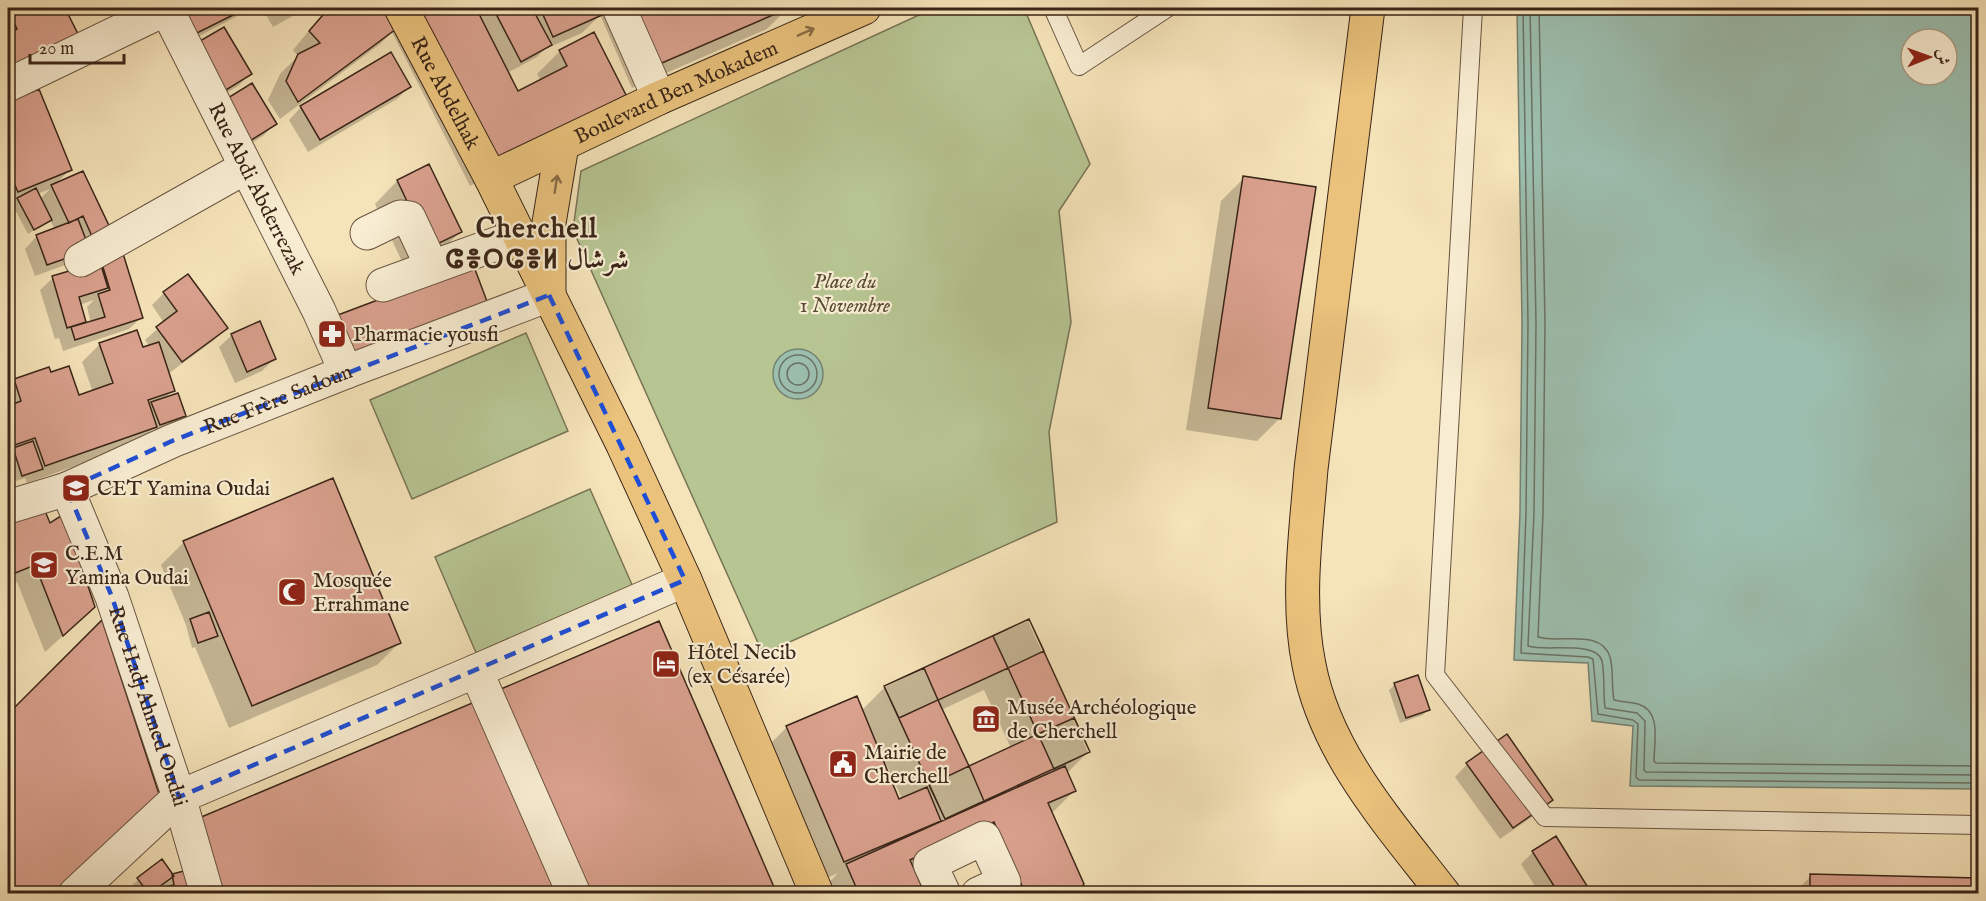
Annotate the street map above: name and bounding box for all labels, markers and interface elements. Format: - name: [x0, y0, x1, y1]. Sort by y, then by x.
- one-way arrow: [797, 26, 815, 38]
- scale bar: [30, 27, 124, 65]
- north arrow: [1899, 27, 1959, 87]
- street label: Rue Abdelhak: [404, 32, 486, 156]
- street label: Boulevard Ben Mokadem: [570, 35, 782, 151]
- text: 20 m: [39, 38, 74, 61]
- text: ش: [1932, 49, 1952, 65]
- street label: Rue Abdi Abderrezak: [201, 98, 311, 280]
- one-way arrow: [551, 174, 562, 194]
- district label: Cherchell ⵛⴻⵔⵛⴻⵍ شرشال: [445, 213, 629, 278]
- park label: Place du 1 Novembre: [800, 269, 890, 320]
- pharmacy icon: Pharmacie yousfi: [316, 318, 348, 350]
- place label: Pharmacie yousfi: [353, 322, 499, 349]
- street label: Rue Frère Sadoun: [200, 359, 357, 442]
- school or university icon: CET Yamina Oudai: [60, 472, 92, 504]
- place label: CET Yamina Oudai: [97, 476, 270, 503]
- place label: C.E.M Yamina Oudai: [65, 541, 189, 592]
- school or university icon: C.E.M Yamina Oudai: [28, 549, 60, 581]
- place label: Mosquée Errahmane: [313, 568, 410, 619]
- mosque icon: Mosquée Errahmane: [276, 576, 308, 608]
- street label: Rue Hadj Ahmed Oudai: [101, 603, 193, 810]
- place label: Hôtel Necib (ex Césarée): [687, 640, 796, 691]
- hotel icon: Hôtel Necib (ex Césarée): [650, 648, 682, 680]
- place label: Musée Archéologique de Cherchell: [1007, 695, 1197, 746]
- museum icon: Musée Archéologique de Cherchell: [970, 703, 1002, 735]
- place label: Mairie de Cherchell: [864, 740, 949, 791]
- public building icon: Mairie de Cherchell: [827, 748, 859, 780]

